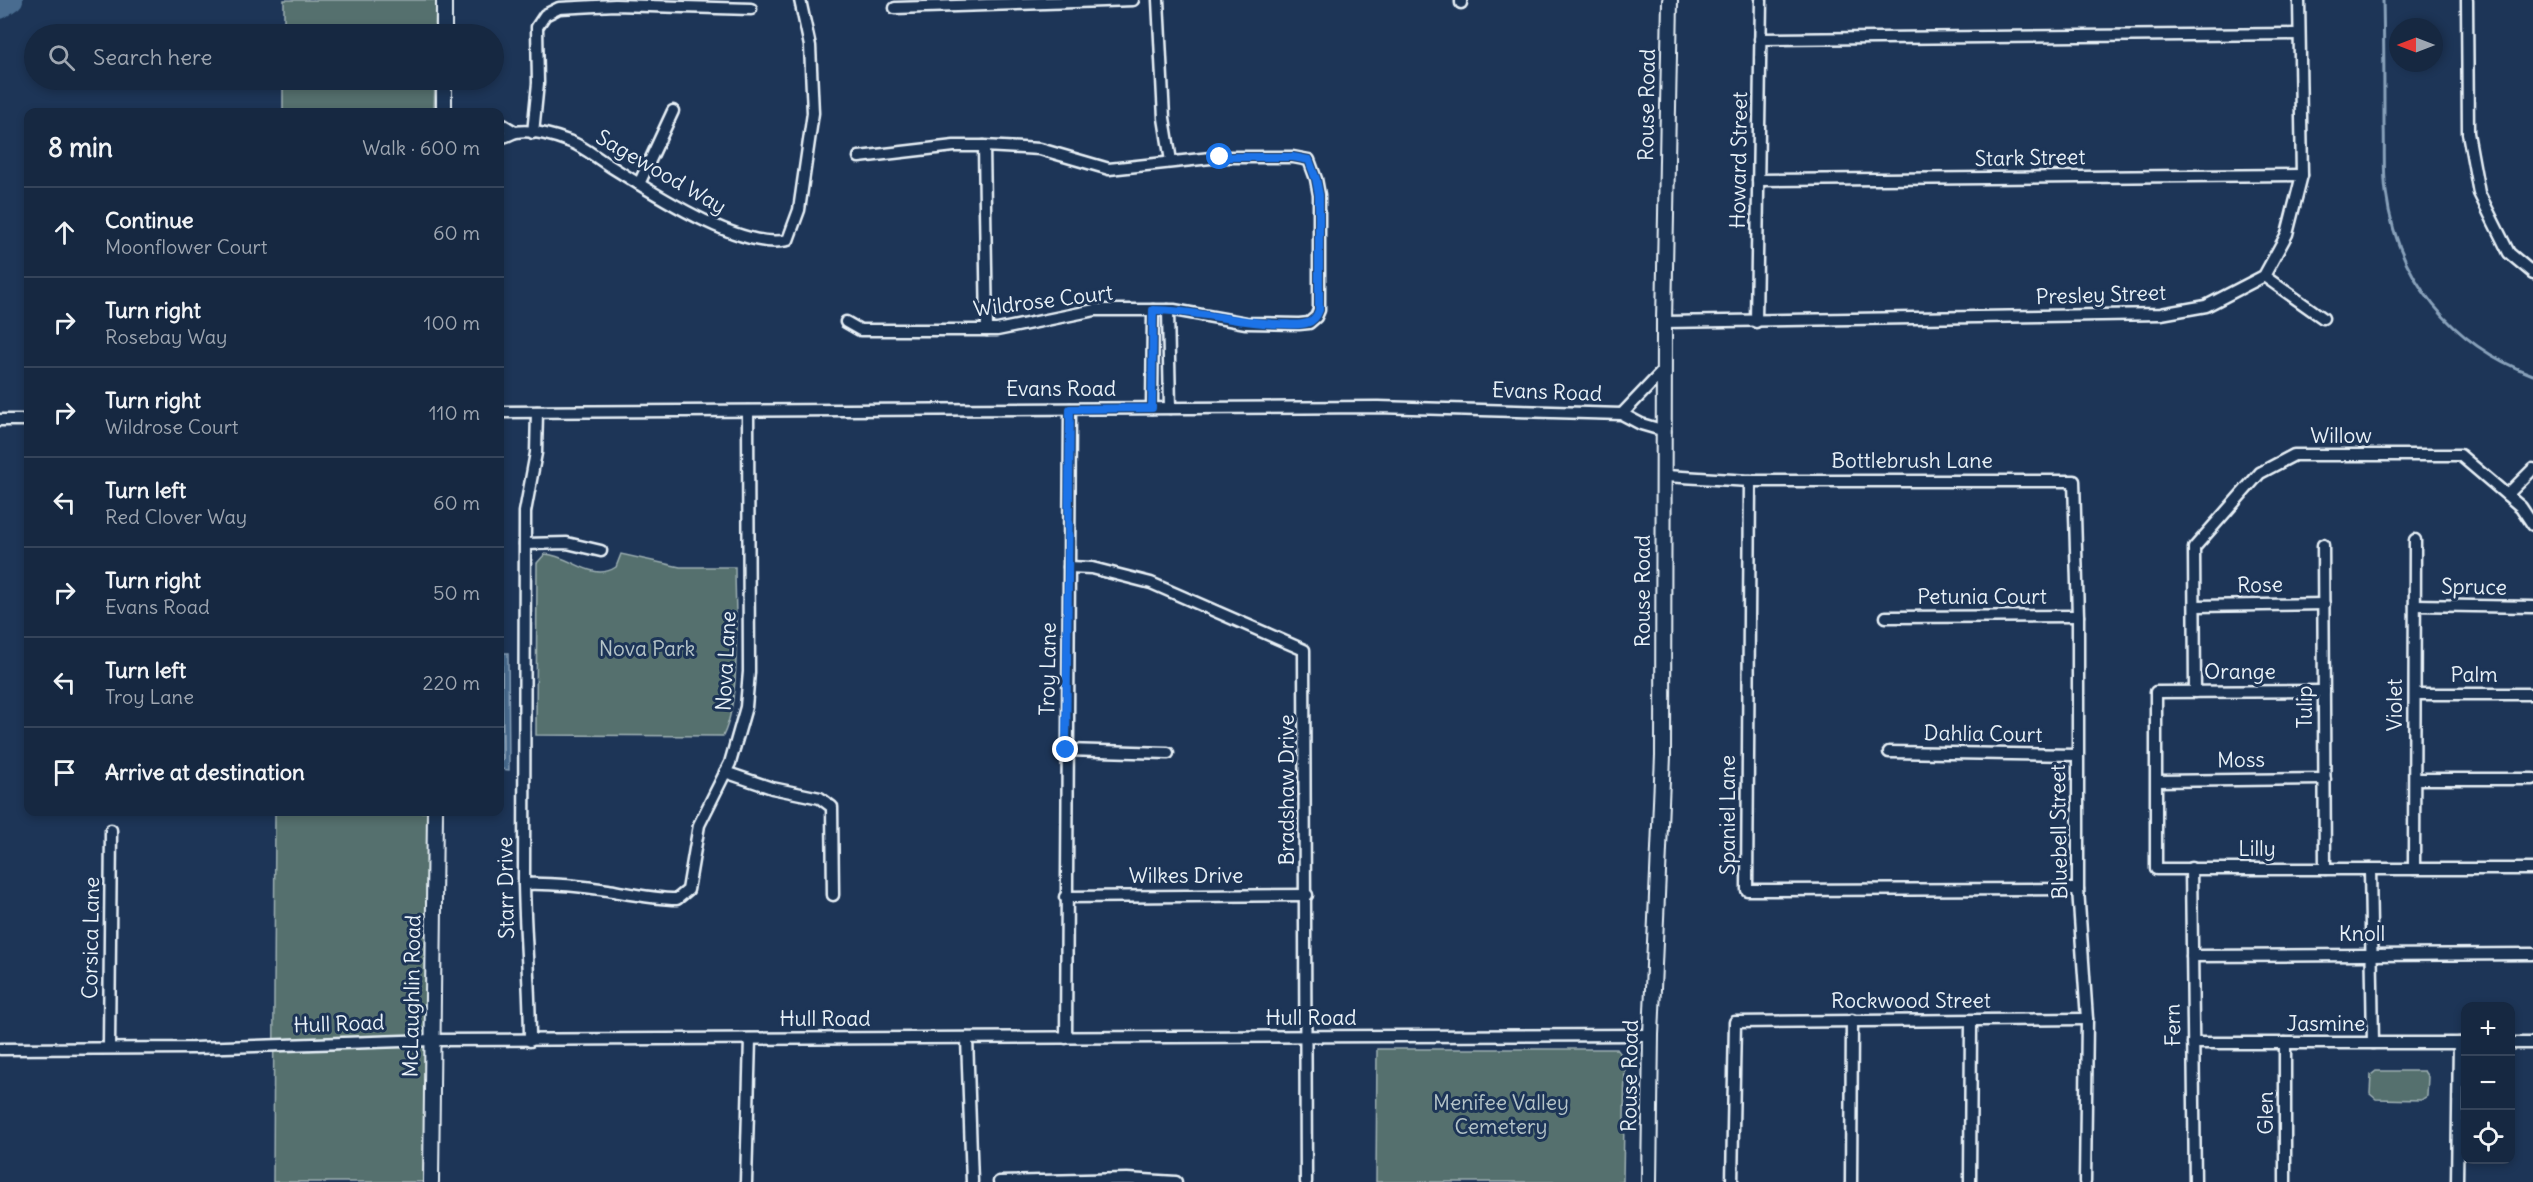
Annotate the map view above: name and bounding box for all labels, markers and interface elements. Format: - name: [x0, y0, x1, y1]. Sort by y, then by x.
- north arrow: [2389, 18, 2443, 72]
- search box: [24, 24, 504, 90]
- icon: search: [45, 41, 78, 74]
- text: Search here: [93, 43, 212, 71]
- street label: Rouse Road: [1632, 49, 1661, 161]
- street label: Howard Street: [1724, 91, 1753, 229]
- street label: Sagewood Way: [591, 123, 731, 220]
- text: 8 min: [48, 131, 113, 164]
- text: Walk · 600 m: [362, 135, 480, 160]
- route start: [1206, 143, 1232, 169]
- street label: Stark Street: [1974, 143, 2086, 172]
- text: Continue: [105, 206, 194, 234]
- icon: ahead: [48, 216, 81, 249]
- text: 60 m: [433, 220, 480, 245]
- text: Moonflower Court: [105, 234, 267, 259]
- street label: Wildrose Court: [972, 279, 1114, 322]
- street label: Presley Street: [2035, 279, 2167, 310]
- text: Turn right: [105, 296, 201, 324]
- icon: right: [48, 306, 81, 339]
- text: 100 m: [423, 310, 480, 335]
- text: Rosebay Way: [105, 324, 227, 349]
- street label: Evans Road: [1006, 375, 1116, 402]
- street label: Evans Road: [1492, 376, 1603, 407]
- text: Turn right: [105, 386, 201, 414]
- icon: right: [48, 396, 81, 429]
- text: 110 m: [429, 400, 480, 425]
- text: Wildrose Court: [105, 414, 239, 439]
- street label: Willow: [2310, 422, 2372, 449]
- street label: Bottlebrush Lane: [1831, 447, 1993, 474]
- text: Turn left: [105, 476, 186, 504]
- icon: left: [48, 486, 81, 519]
- text: 60 m: [433, 490, 480, 515]
- text: Red Clover Way: [105, 504, 247, 529]
- street label: Rouse Road: [1629, 535, 1656, 647]
- text: Turn right: [105, 566, 201, 594]
- street label: Rose: [2237, 571, 2283, 598]
- street label: Spruce: [2441, 572, 2507, 601]
- icon: right: [48, 576, 81, 609]
- text: 50 m: [433, 580, 480, 605]
- street label: Petunia Court: [1917, 583, 2047, 610]
- text: Evans Road: [105, 594, 210, 619]
- street label: Nova Lane: [709, 610, 742, 712]
- street label: Troy Lane: [1033, 622, 1062, 716]
- park label: Nova Park: [599, 635, 695, 662]
- text: Turn left: [105, 656, 186, 684]
- street label: Orange: [2204, 658, 2276, 685]
- street label: Palm: [2450, 661, 2498, 688]
- icon: left: [48, 666, 81, 699]
- text: 220 m: [423, 670, 480, 695]
- street label: Violet: [2381, 679, 2408, 731]
- text: Troy Lane: [105, 684, 194, 709]
- street label: Tulip: [2291, 685, 2318, 729]
- street label: Bradshaw Drive: [1273, 714, 1300, 866]
- street label: Dahlia Court: [1923, 719, 2043, 748]
- route end: [1052, 736, 1078, 762]
- street label: Moss: [2217, 746, 2265, 773]
- street label: Spaniel Lane: [1714, 755, 1741, 875]
- icon: arrive: [48, 756, 81, 789]
- text: Arrive at destination: [105, 758, 305, 786]
- street label: Bluebell Street: [2044, 764, 2073, 900]
- street label: Lilly: [2238, 835, 2276, 862]
- street label: Starr Drive: [491, 837, 520, 939]
- street label: Wilkes Drive: [1129, 862, 1243, 889]
- street label: Corsica Lane: [76, 877, 105, 999]
- street label: McLaughlin Road: [397, 914, 426, 1077]
- street label: Knoll: [2339, 920, 2385, 947]
- street label: Rockwood Street: [1831, 987, 1991, 1014]
- map controls: [2461, 1002, 2515, 1164]
- button: +: [2461, 1002, 2515, 1056]
- street label: Fern: [2159, 1003, 2186, 1047]
- street label: Hull Road: [1266, 1004, 1357, 1031]
- street label: Hull Road: [780, 1005, 871, 1032]
- street label: Hull Road: [293, 1008, 385, 1039]
- street label: Jasmine: [2287, 1010, 2365, 1037]
- street label: Rouse Road: [1615, 1020, 1644, 1132]
- button: −: [2461, 1056, 2515, 1110]
- park label: Menifee Valley Cemetery: [1433, 1089, 1569, 1140]
- street label: Glen: [2252, 1091, 2279, 1135]
- button: locate: [2461, 1110, 2515, 1164]

